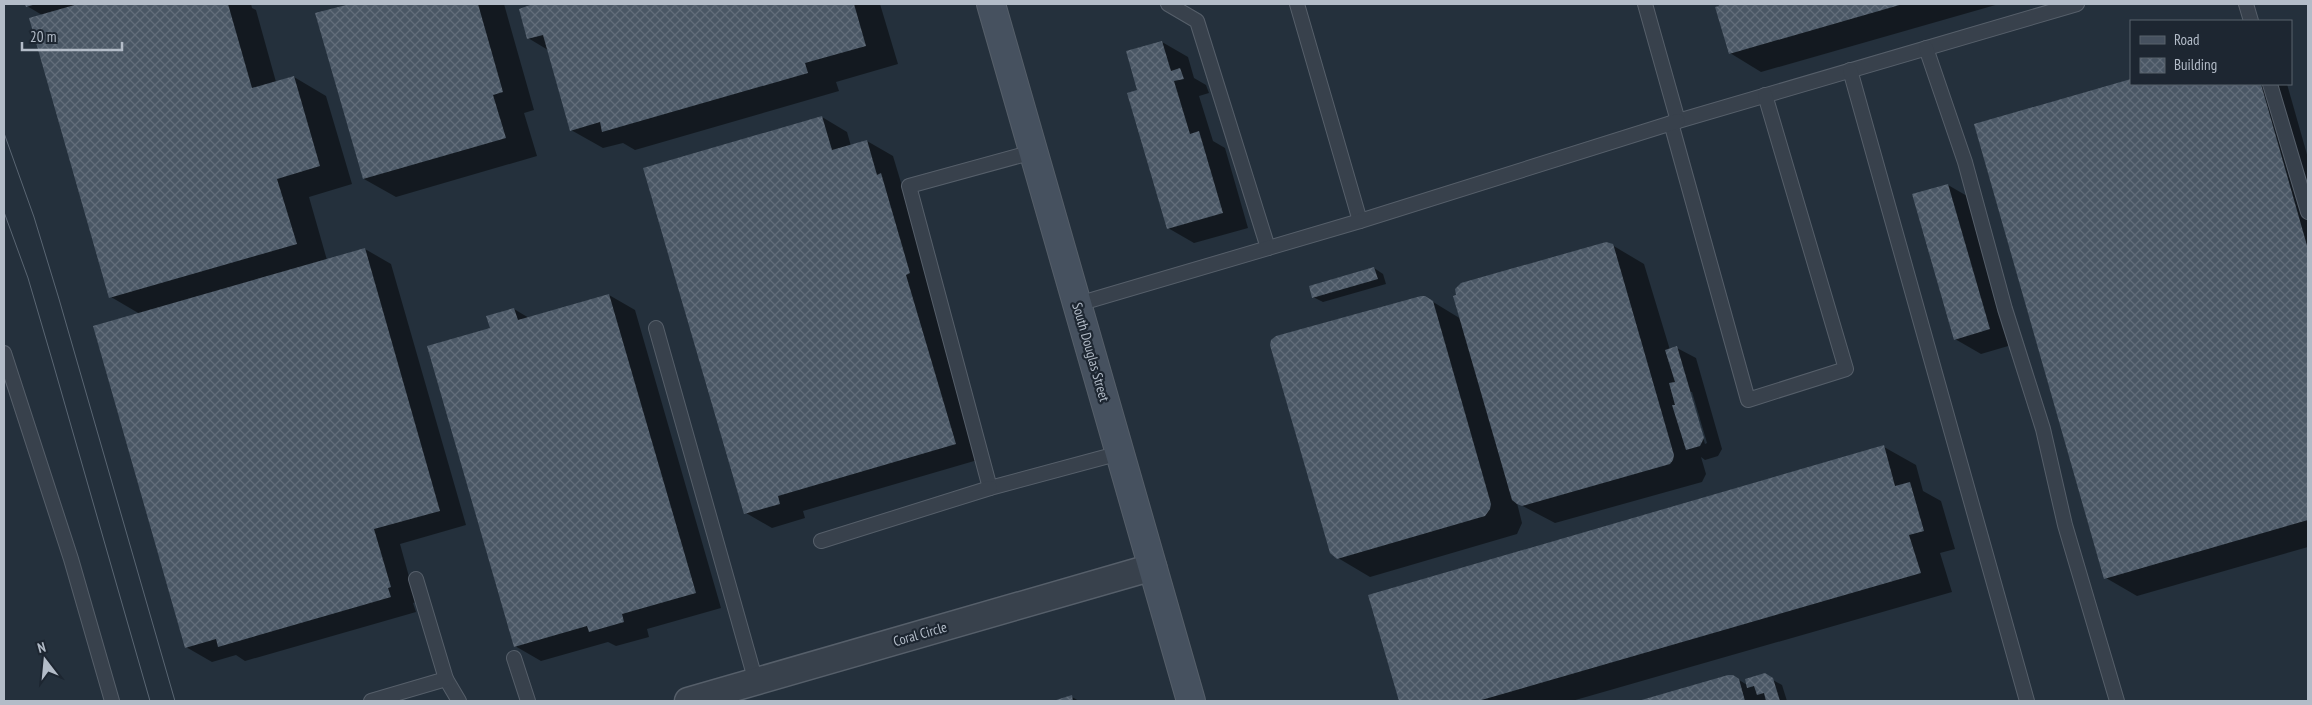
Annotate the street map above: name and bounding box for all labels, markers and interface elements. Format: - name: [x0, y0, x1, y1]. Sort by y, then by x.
- scale bar: [22, 20, 122, 52]
- legend: [2130, 20, 2292, 85]
- text: 20 m: [30, 27, 56, 46]
- text: Road: [2174, 30, 2200, 49]
- text: Building: [2174, 55, 2217, 74]
- street label: South Douglas Street: [1068, 300, 1114, 404]
- street label: Coral Circle: [891, 618, 949, 650]
- north arrow: [20, 635, 70, 685]
- text: N: [35, 638, 48, 657]

